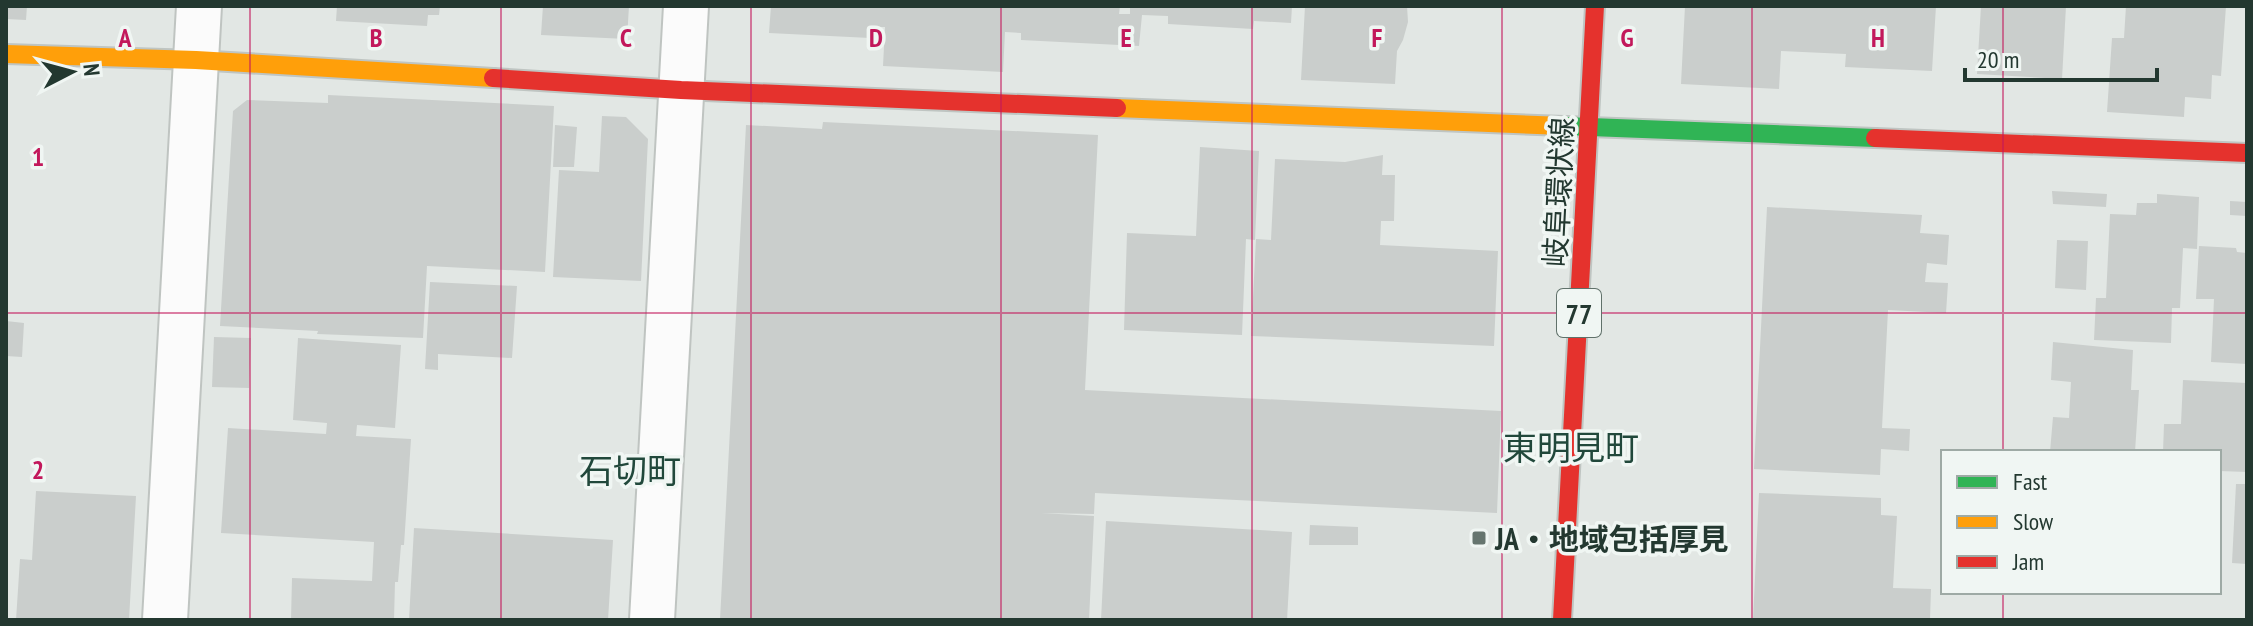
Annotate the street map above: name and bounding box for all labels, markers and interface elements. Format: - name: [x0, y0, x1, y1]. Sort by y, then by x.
- text: A: [117, 21, 132, 54]
- text: B: [370, 21, 383, 54]
- text: C: [620, 21, 632, 54]
- text: D: [869, 21, 883, 54]
- text: E: [1120, 21, 1132, 54]
- text: F: [1372, 21, 1383, 54]
- text: G: [1620, 21, 1634, 54]
- text: H: [1871, 21, 1885, 54]
- north arrow: [32, 32, 112, 112]
- scale bar: [1965, 32, 2157, 82]
- text: 20 m: [1977, 44, 2019, 75]
- text: N: [77, 63, 106, 77]
- street label: 岐阜環状線: [1535, 116, 1581, 268]
- text: 1: [32, 140, 44, 173]
- road number: 77: [1557, 289, 1601, 337]
- district label: 東明見町: [1503, 425, 1639, 469]
- district label: 石切町: [579, 448, 681, 492]
- legend: [1941, 450, 2221, 594]
- text: 2: [32, 453, 44, 486]
- text: Fast: [2013, 466, 2048, 497]
- text: Slow: [2013, 506, 2054, 537]
- place label: JA・地域包括厚見: [1494, 519, 1729, 558]
- marker: JA・地域包括厚見: [1470, 529, 1488, 547]
- text: Jam: [2012, 546, 2044, 577]

